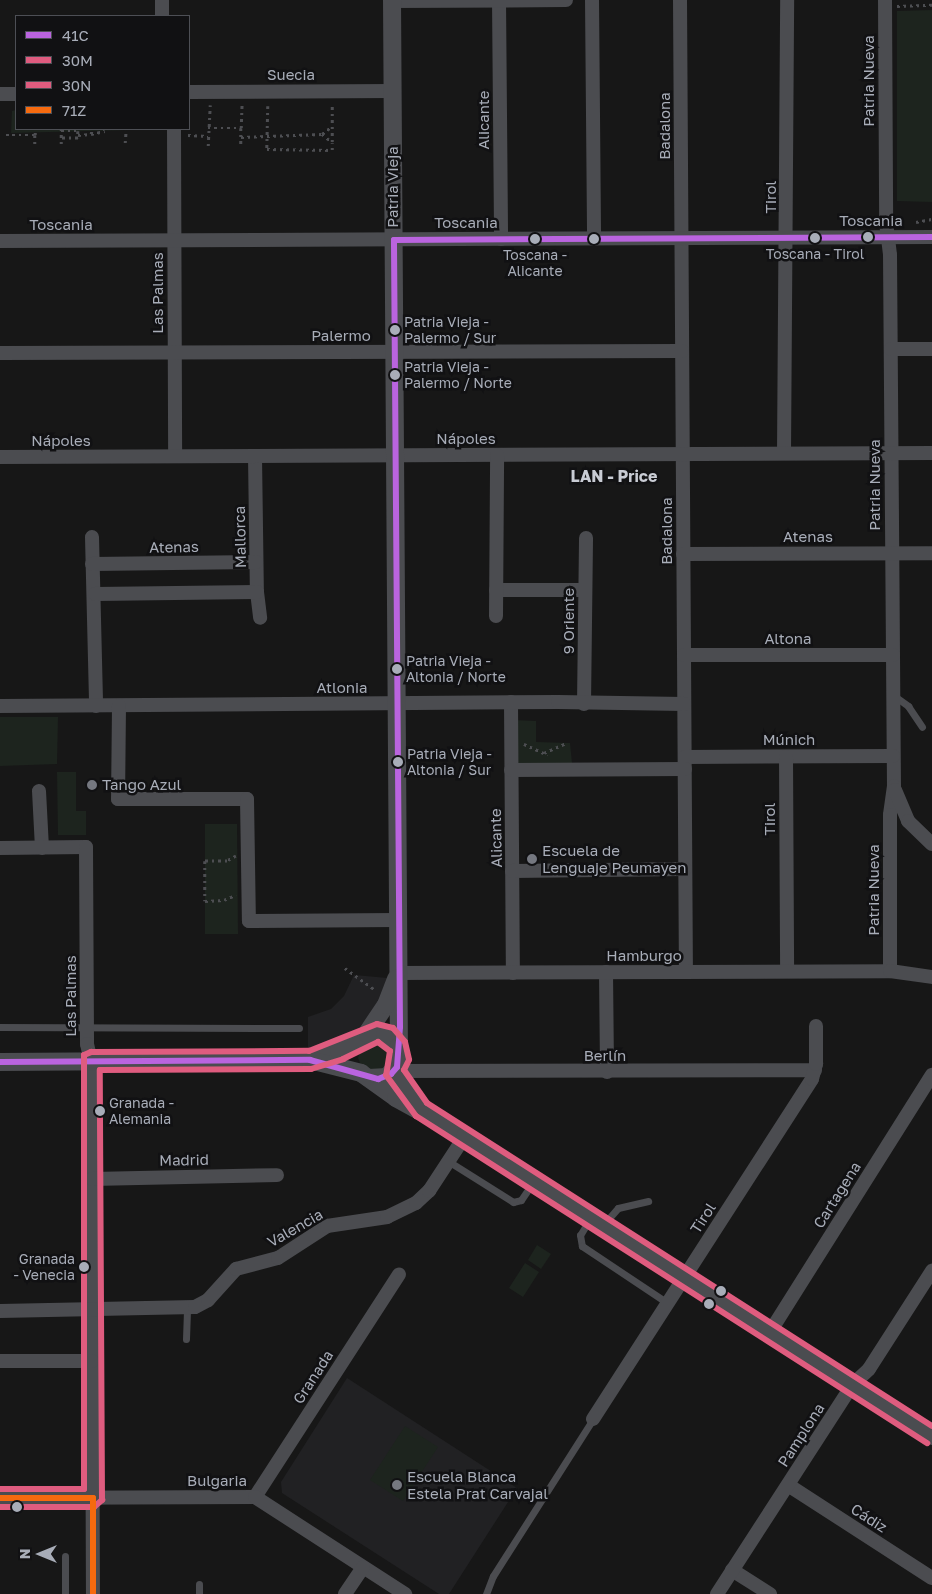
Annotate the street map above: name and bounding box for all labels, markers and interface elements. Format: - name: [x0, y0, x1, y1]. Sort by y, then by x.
- legend: [15, 15, 190, 130]
- text: 41C: [62, 26, 89, 44]
- street label: Patria Nueva: [860, 35, 878, 127]
- text: 30M: [62, 51, 93, 69]
- street label: Suecia: [267, 66, 315, 84]
- text: 30N: [62, 76, 91, 94]
- street label: Alicante: [475, 91, 493, 149]
- street label: Badalona: [656, 92, 674, 160]
- text: 71Z: [62, 101, 86, 119]
- street label: Patria Vieja: [384, 146, 402, 228]
- street label: Tirol: [762, 181, 780, 213]
- street label: Toscania: [839, 212, 903, 230]
- street label: Toscania: [434, 214, 498, 232]
- street label: Toscania: [29, 216, 93, 234]
- unlabelled marker: [863, 232, 873, 242]
- marker: Toscana - Tirol: [810, 233, 820, 243]
- marker: Toscana - Alicante: [530, 234, 540, 244]
- unlabelled marker: [589, 234, 599, 244]
- place label: Toscana - Tirol: [766, 246, 864, 262]
- place label: Toscana - Alicante: [503, 247, 567, 280]
- street label: Las Palmas: [149, 252, 167, 334]
- place label: Patria Vieja - Palermo / Sur: [404, 314, 496, 347]
- marker: Patria Vieja - Palermo / Sur: [390, 325, 400, 335]
- street label: Palermo: [311, 327, 371, 345]
- place label: Patria Vieja - Palermo / Norte: [404, 359, 512, 392]
- marker: Patria Vieja - Palermo / Norte: [390, 370, 400, 380]
- street label: Nápoles: [436, 430, 496, 448]
- street label: Nápoles: [31, 432, 91, 450]
- street label: Patria Nueva: [866, 439, 884, 531]
- district label: LAN - Price: [570, 466, 658, 486]
- street label: Badalona: [658, 497, 676, 565]
- street label: Mallorca: [230, 506, 250, 568]
- street label: Atenas: [783, 528, 833, 546]
- street label: Atenas: [149, 538, 199, 556]
- street label: 9 Oriente: [560, 588, 578, 654]
- street label: Altona: [765, 630, 811, 648]
- place label: Patria Vieja - Altonia / Norte: [406, 653, 506, 686]
- marker: Patria Vieja - Altonia / Norte: [392, 664, 402, 674]
- street label: Atlonia: [317, 679, 367, 697]
- street label: Múnich: [763, 731, 815, 749]
- place label: Patria Vieja - Altonia / Sur: [407, 746, 492, 779]
- marker: Patria Vieja - Altonia / Sur: [393, 757, 403, 767]
- place label: Tango Azul: [102, 776, 181, 794]
- marker: Tango Azul: [86, 779, 98, 791]
- street label: Tirol: [761, 803, 779, 835]
- street label: Alicante: [486, 808, 506, 868]
- place label: Escuela de Lenguaje Peumayen: [542, 841, 686, 876]
- street label: Patria Nueva: [865, 844, 883, 936]
- marker: Escuela de Lenguaje Peumayen: [526, 853, 538, 865]
- street label: Hamburgo: [606, 947, 682, 965]
- street label: Las Palmas: [62, 955, 80, 1037]
- street label: Berlín: [584, 1047, 626, 1065]
- place label: Granada - Alemania: [109, 1095, 174, 1128]
- marker: Granada - Alemania: [95, 1106, 105, 1116]
- street label: Madrid: [159, 1151, 209, 1169]
- street label: Cartagena: [810, 1158, 864, 1232]
- street label: Tirol: [687, 1199, 719, 1237]
- street label: Valencia: [264, 1205, 326, 1251]
- place label: Granada - Venecia: [13, 1251, 75, 1284]
- marker: Granada - Venecia: [79, 1262, 89, 1272]
- unlabelled marker: [716, 1286, 726, 1296]
- unlabelled marker: [704, 1299, 714, 1309]
- street label: Granada: [289, 1347, 337, 1407]
- street label: Pamplona: [774, 1400, 828, 1470]
- place label: Escuela Blanca Estela Prat Carvajal: [407, 1467, 548, 1502]
- street label: Bulgaria: [187, 1472, 247, 1490]
- marker: Escuela Blanca Estela Prat Carvajal: [391, 1479, 403, 1491]
- street label: Cádiz: [848, 1500, 890, 1536]
- unlabelled marker: [12, 1502, 22, 1512]
- north arrow: [15, 1529, 65, 1579]
- text: N: [16, 1549, 33, 1559]

